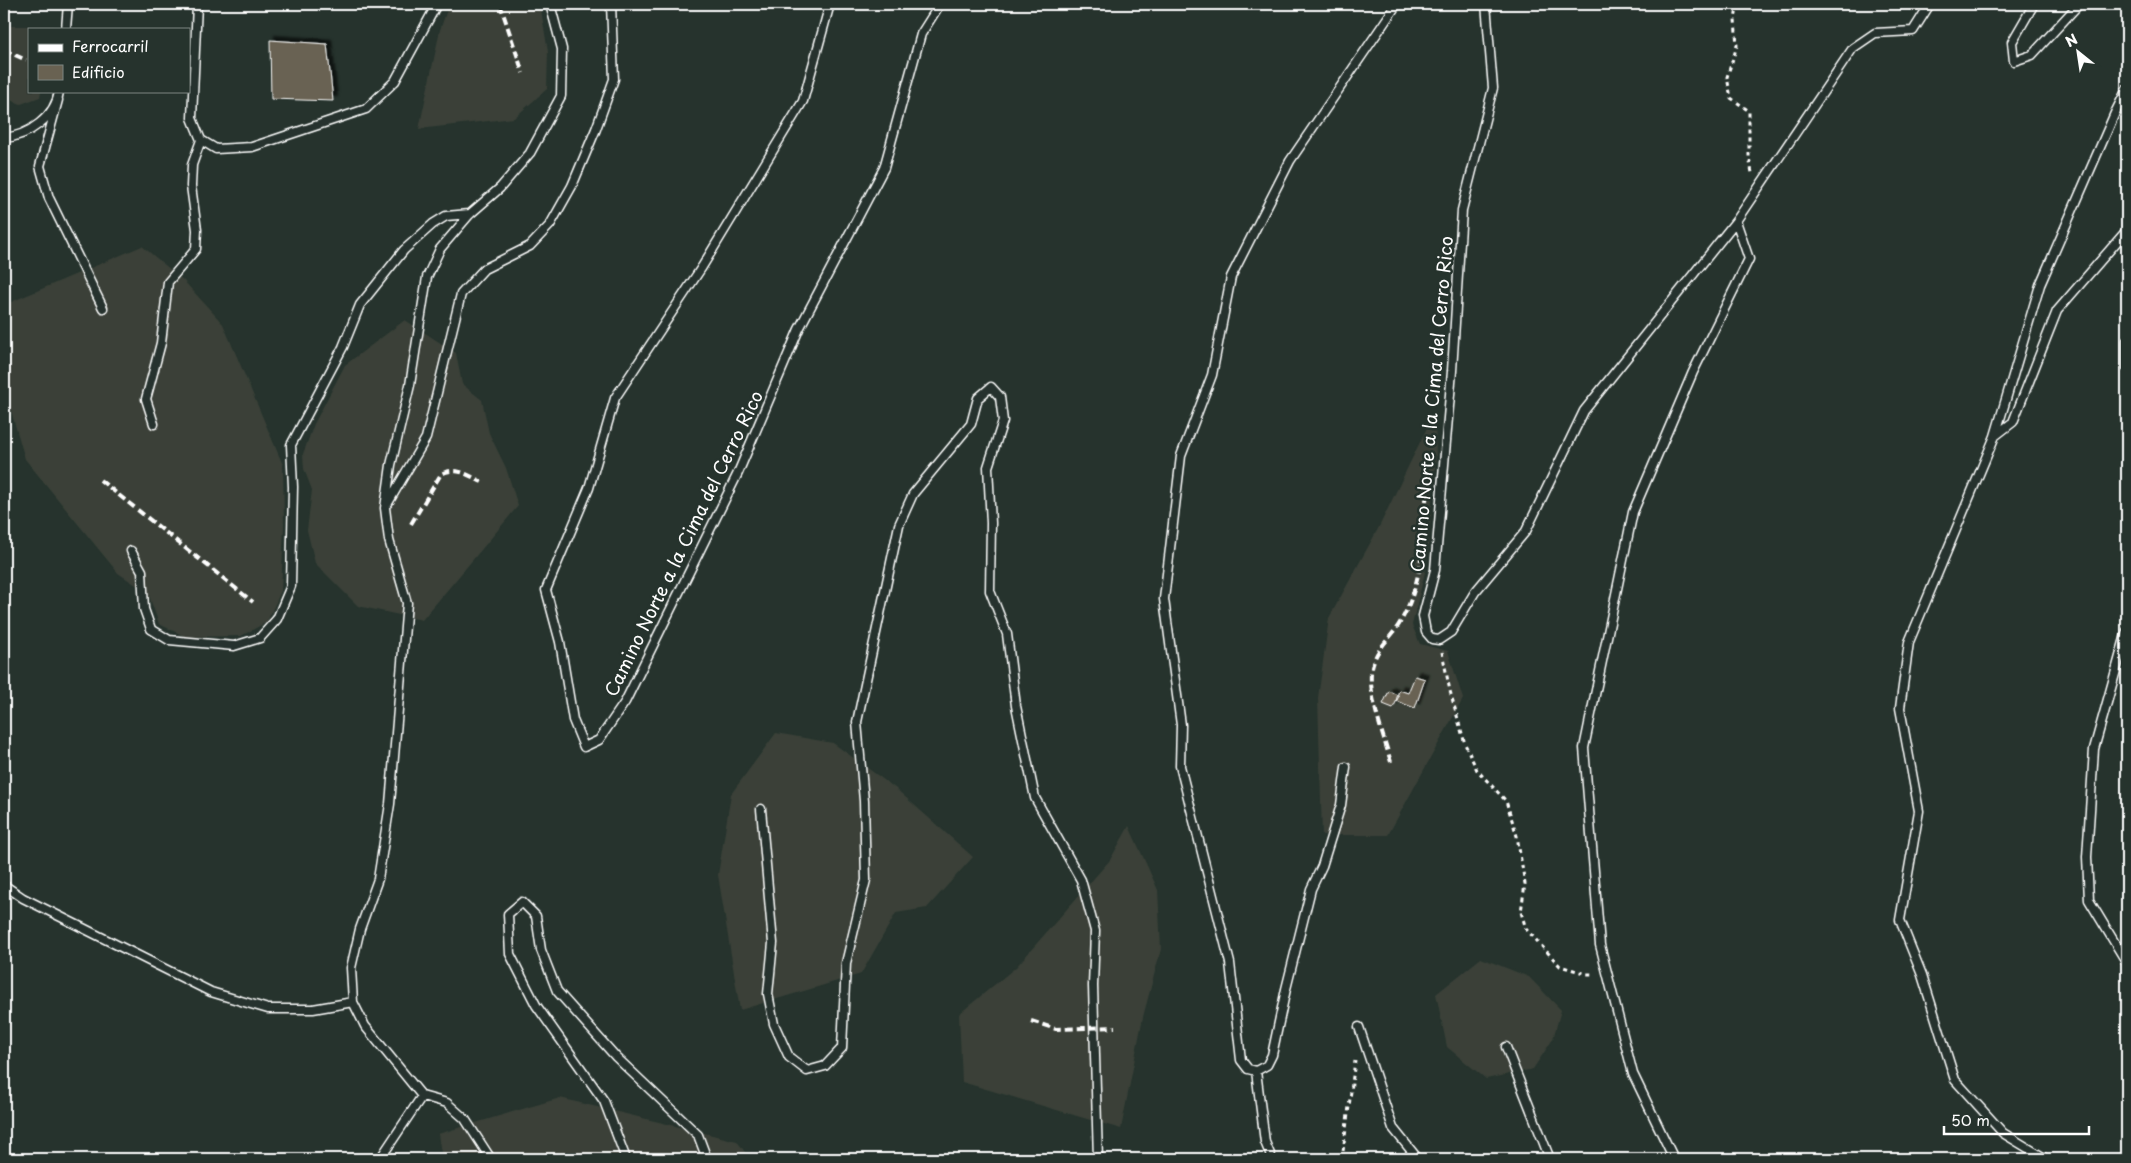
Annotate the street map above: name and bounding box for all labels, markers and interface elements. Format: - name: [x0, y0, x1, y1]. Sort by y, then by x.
- legend: [28, 28, 190, 92]
- north arrow: [2054, 28, 2104, 78]
- text: N: [2061, 28, 2081, 52]
- text: Ferrocarril: [72, 34, 149, 57]
- text: Edificio: [72, 60, 125, 83]
- street label: Camino Norte a la Cima del Cerro Rico: [1403, 235, 1459, 573]
- street label: Camino Norte a la Cima del Cerro Rico: [597, 385, 769, 701]
- scale bar: [1944, 1103, 2088, 1135]
- text: 50 m: [1951, 1108, 1990, 1131]

